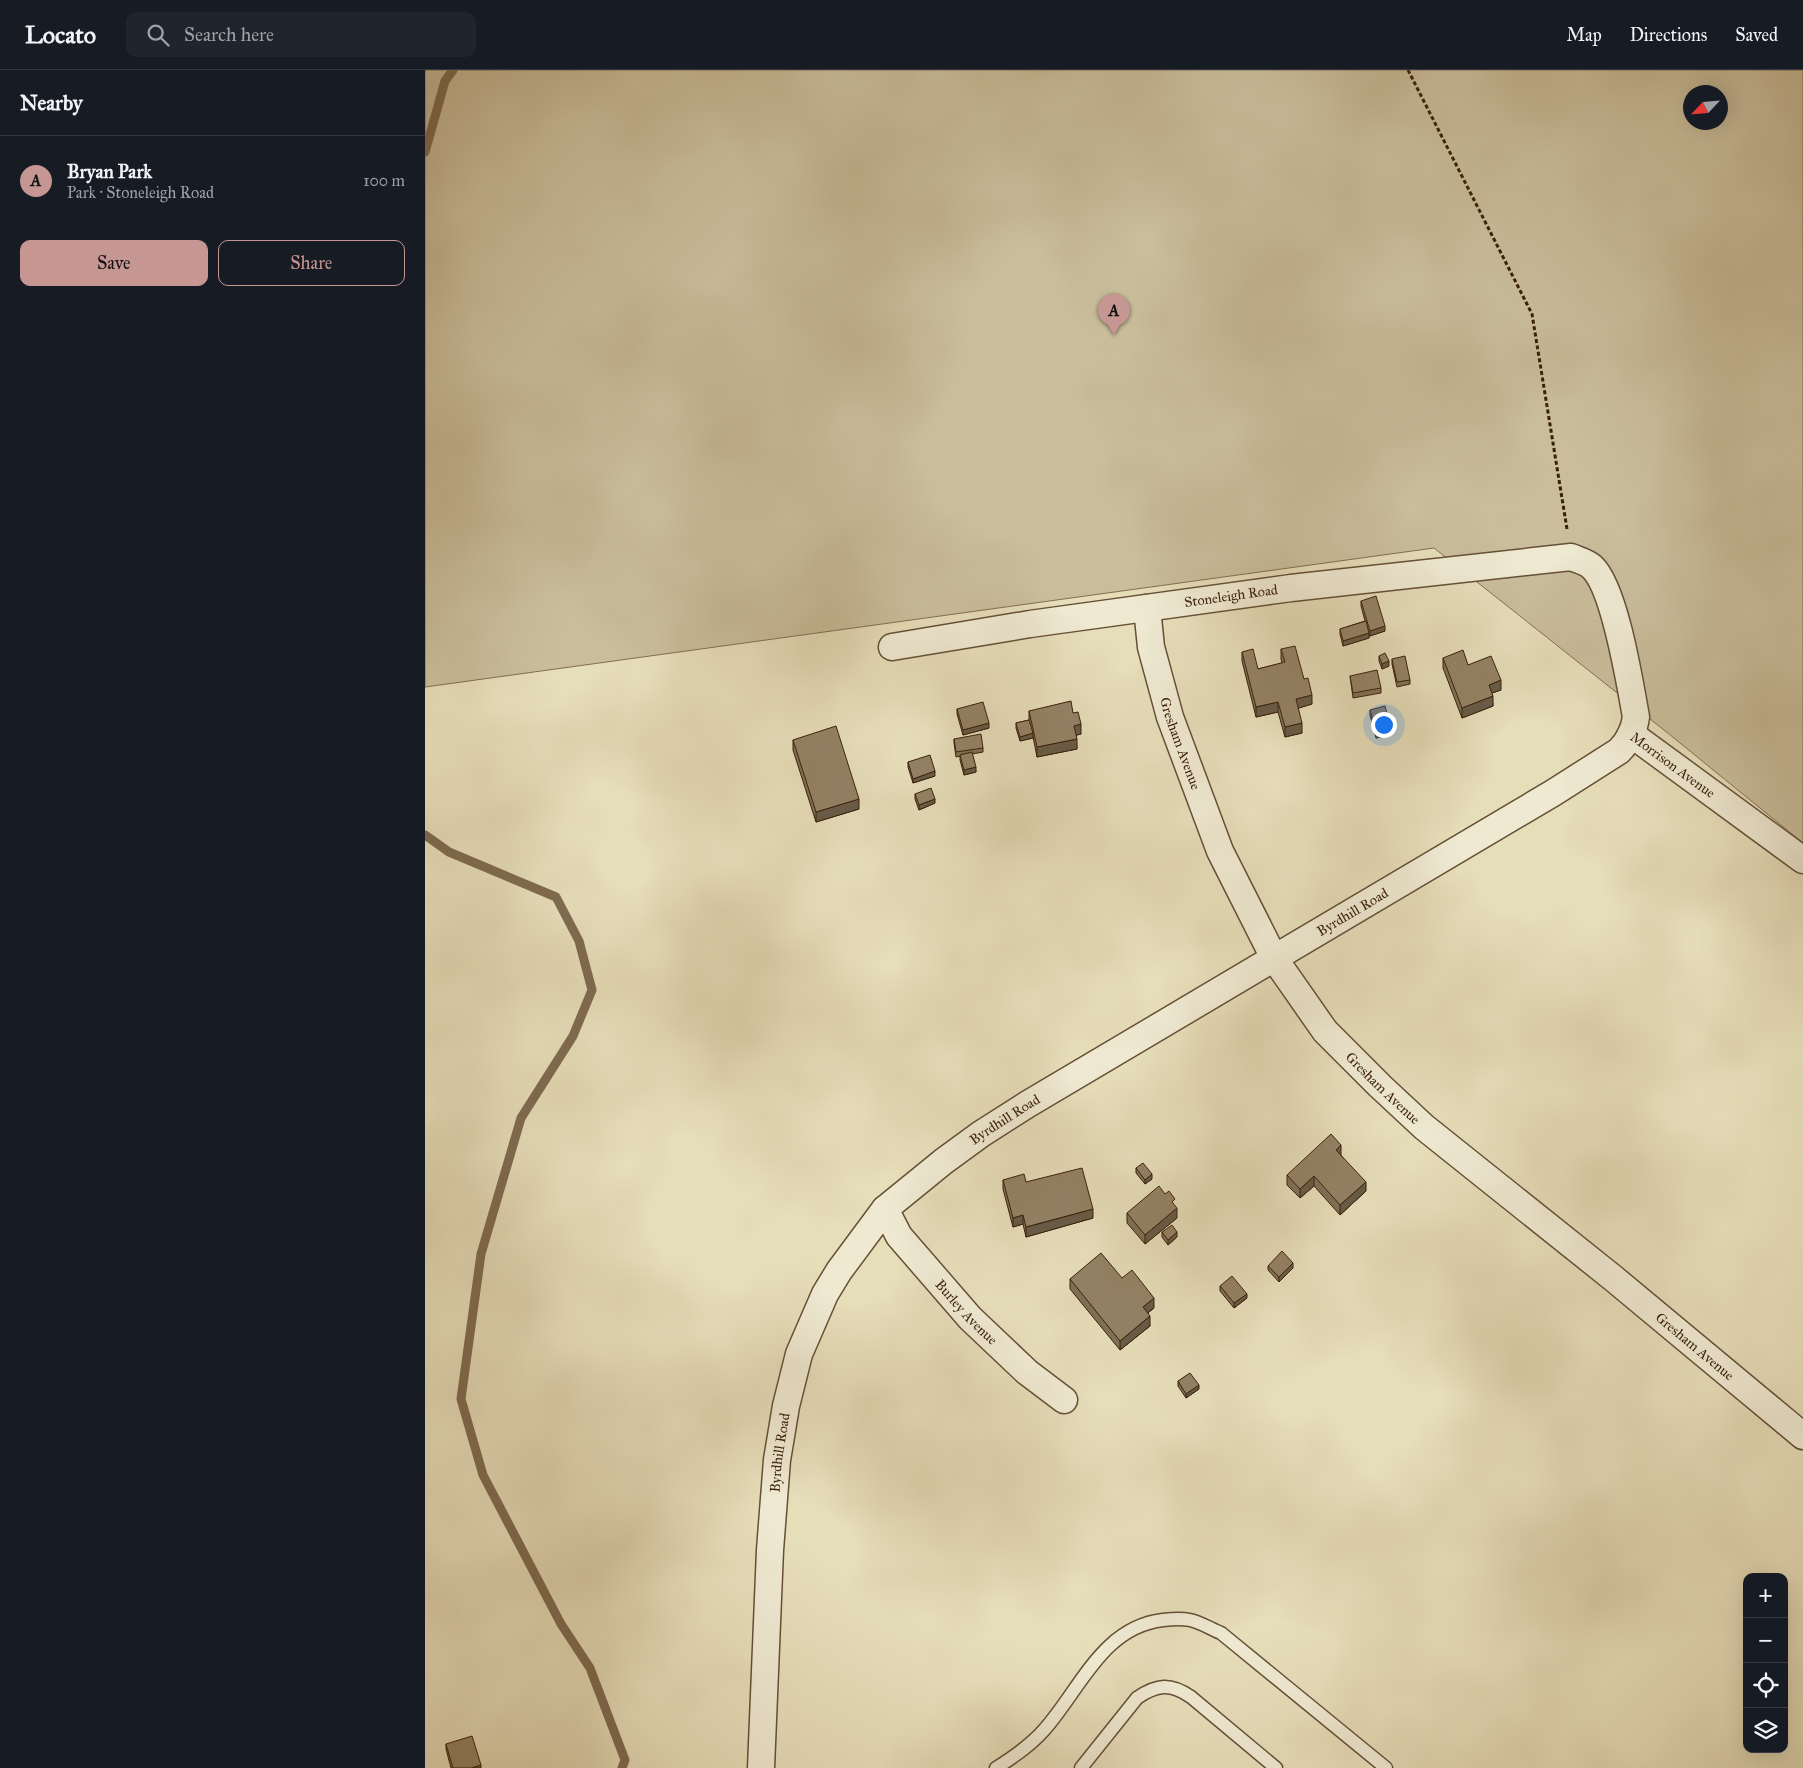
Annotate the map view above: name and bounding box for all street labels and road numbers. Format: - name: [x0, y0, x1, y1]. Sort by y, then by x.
- street label: Stoneleigh Road: [1183, 581, 1279, 611]
- street label: Gresham Avenue: [1157, 695, 1205, 792]
- street label: Morrison Avenue: [1627, 728, 1719, 801]
- street label: Byrdhill Road: [1314, 884, 1391, 940]
- street label: Gresham Avenue: [1342, 1048, 1424, 1128]
- street label: Byrdhill Road: [966, 1091, 1043, 1148]
- street label: Burley Avenue: [932, 1276, 1001, 1348]
- street label: Gresham Avenue: [1652, 1309, 1738, 1384]
- street label: Byrdhill Road: [766, 1412, 793, 1493]

